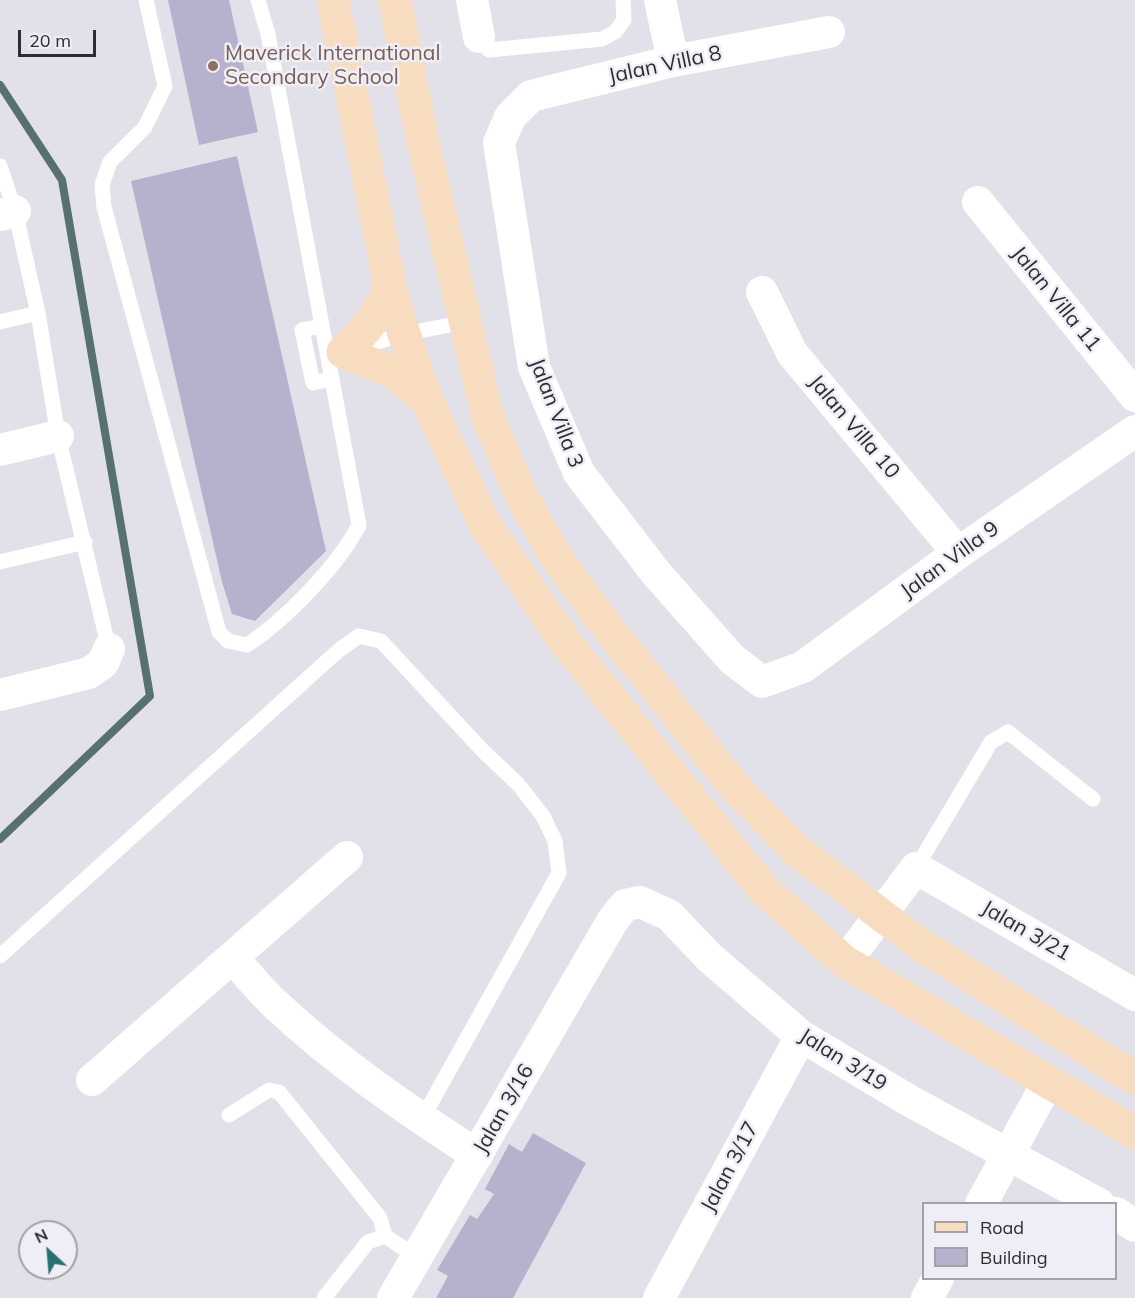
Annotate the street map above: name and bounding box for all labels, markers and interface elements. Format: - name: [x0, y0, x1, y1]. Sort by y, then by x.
- scale bar: [21, 18, 99, 56]
- text: 20 m: [29, 29, 71, 52]
- place label: Maverick International Secondary School: [225, 41, 440, 91]
- street label: Jalan Villa 8: [606, 41, 724, 89]
- marker: Maverick International Secondary School: [206, 59, 220, 73]
- street label: Jalan Villa 11: [1006, 241, 1106, 357]
- street label: Jalan Villa 3: [524, 355, 588, 471]
- street label: Jalan Villa 10: [803, 370, 905, 484]
- street label: Jalan Villa 9: [896, 516, 1004, 604]
- street label: Jalan 3/21: [977, 895, 1075, 967]
- street label: Jalan 3/19: [794, 1023, 892, 1097]
- street label: Jalan 3/16: [468, 1060, 540, 1158]
- street label: Jalan 3/17: [696, 1118, 764, 1216]
- legend: [922, 1202, 1117, 1280]
- text: Road: [980, 1216, 1024, 1239]
- north arrow: [18, 1220, 78, 1280]
- text: N: [31, 1224, 51, 1247]
- text: Building: [980, 1246, 1048, 1269]

